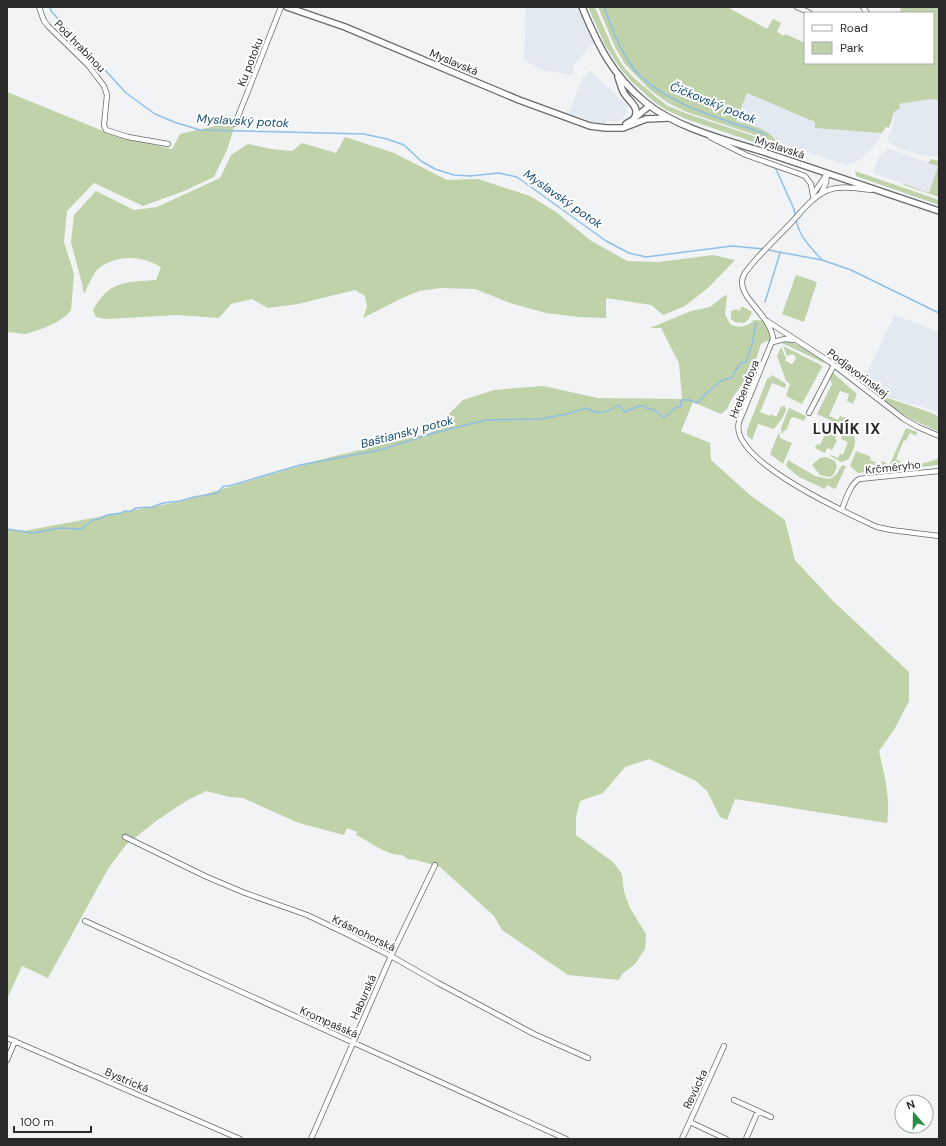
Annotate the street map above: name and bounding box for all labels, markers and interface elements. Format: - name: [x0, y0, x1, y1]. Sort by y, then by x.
- legend: [804, 12, 934, 64]
- street label: Pod hrabinou: [52, 17, 108, 75]
- text: Road: [840, 20, 868, 36]
- street label: Ku potoku: [234, 36, 266, 88]
- text: Park: [840, 40, 864, 56]
- street label: Myslavská: [428, 46, 480, 78]
- water label: Čičkovský potok: [667, 78, 759, 128]
- water label: Myslavský potok: [196, 111, 290, 131]
- street label: Myslavská: [753, 132, 807, 162]
- water label: Myslavský potok: [521, 166, 606, 233]
- street label: Podjavorinskej: [825, 346, 891, 400]
- street label: Hrebendova: [726, 358, 762, 420]
- water label: Baštiansky potok: [359, 412, 456, 452]
- district label: LUNÍK IX: [813, 419, 881, 439]
- street label: Krčméryho: [865, 457, 921, 477]
- street label: Krásnohorská: [330, 912, 398, 954]
- street label: Haburská: [347, 972, 379, 1022]
- street label: Krompašská: [298, 1003, 360, 1041]
- street label: Bystrická: [103, 1064, 151, 1096]
- street label: Revúcka: [680, 1067, 710, 1111]
- north arrow: [894, 1094, 934, 1134]
- text: N: [904, 1097, 917, 1113]
- scale bar: [14, 1108, 91, 1134]
- text: 100 m: [20, 1114, 54, 1130]

